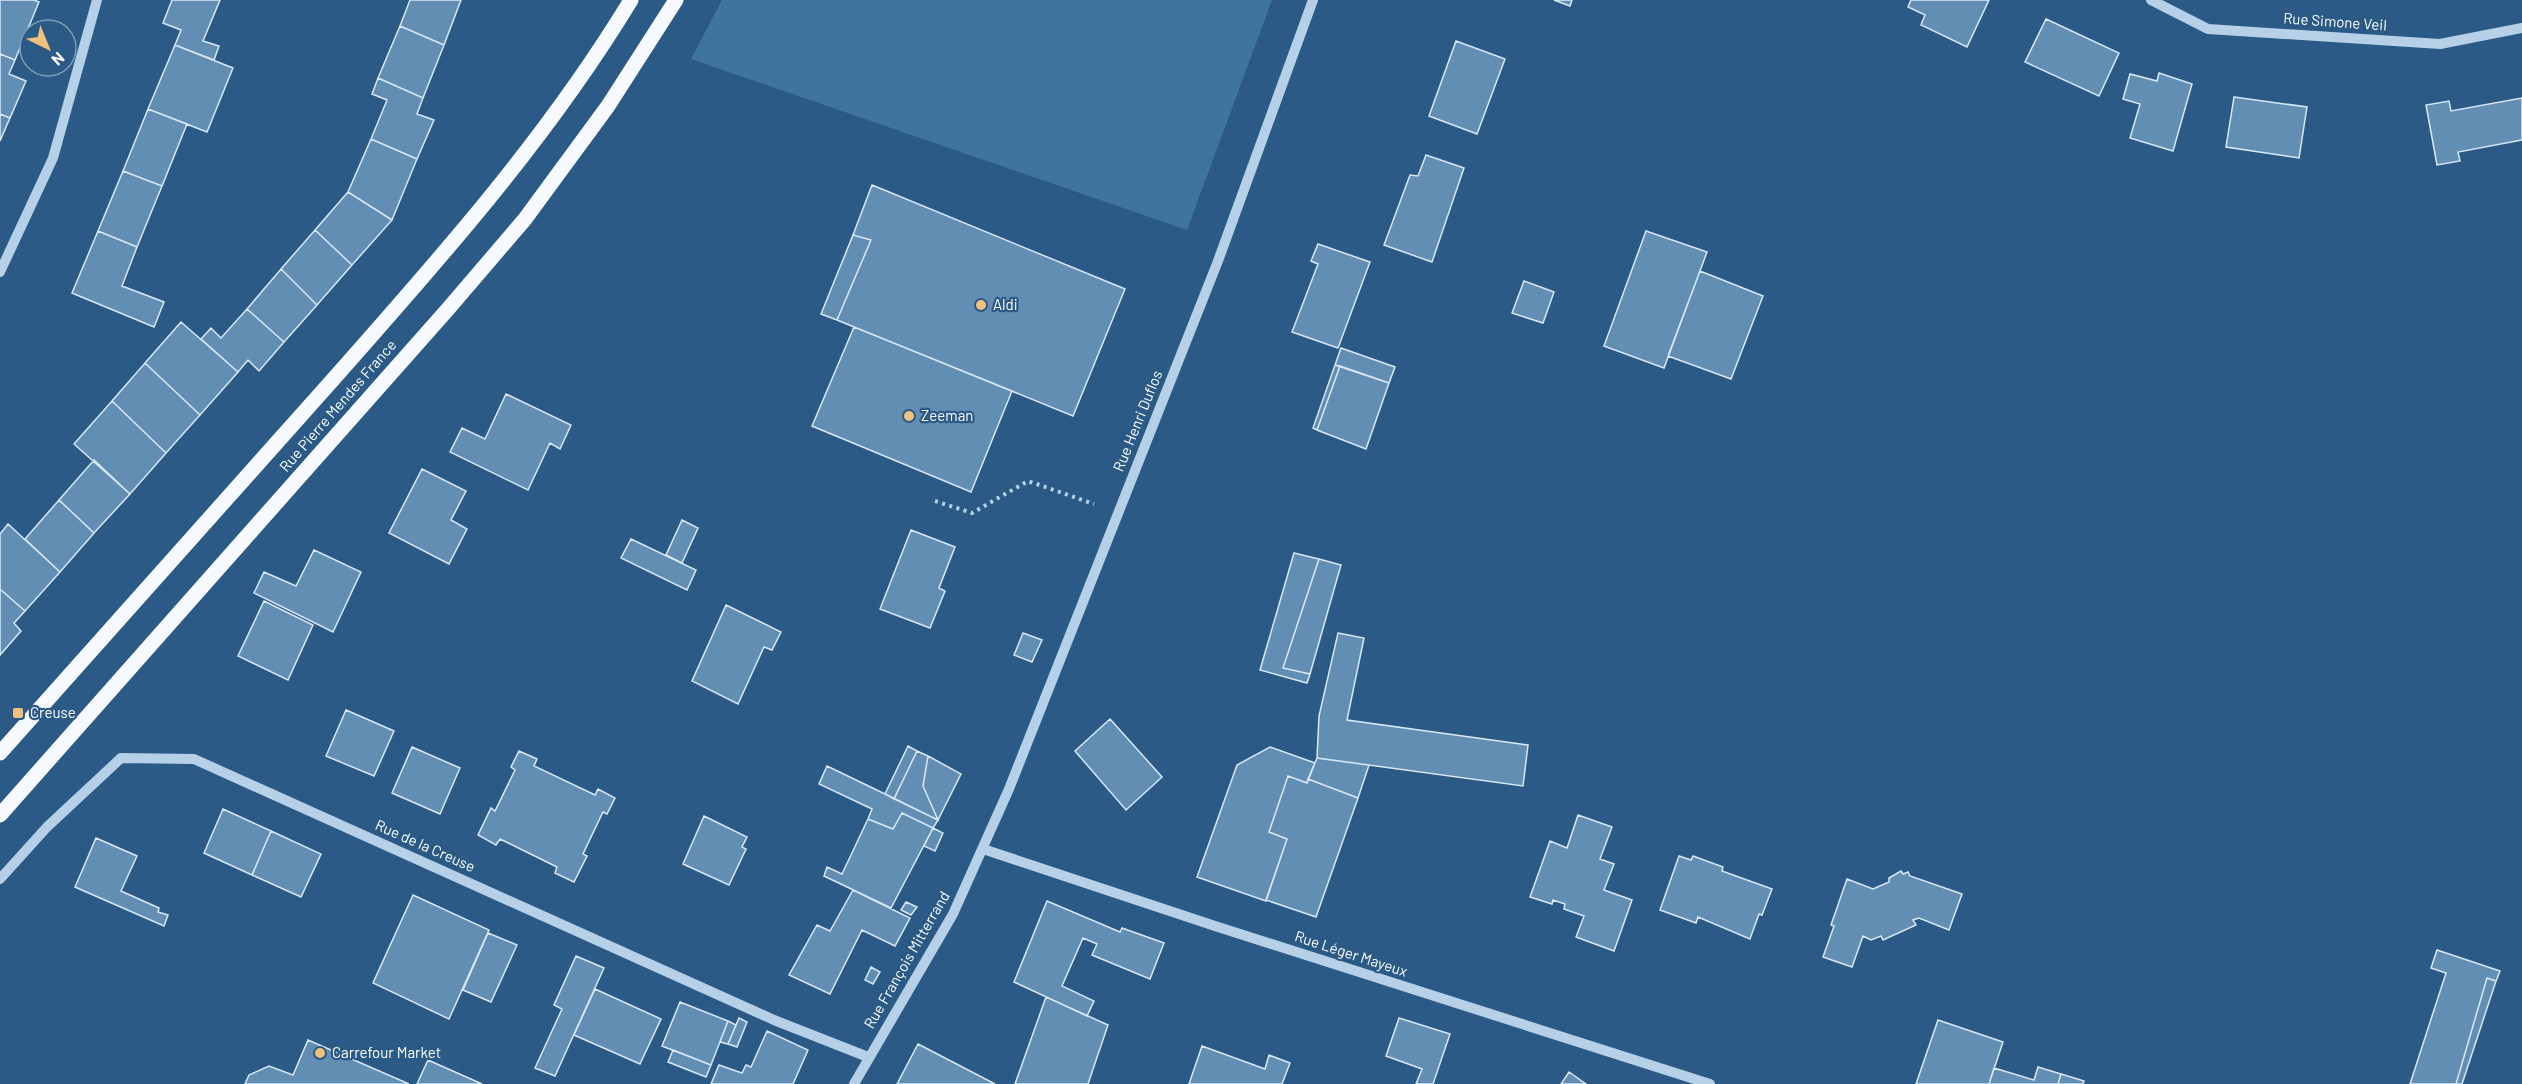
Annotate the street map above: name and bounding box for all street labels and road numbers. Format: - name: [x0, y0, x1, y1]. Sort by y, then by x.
- street label: Rue Simone Veil: [2283, 8, 2387, 34]
- street label: Rue Pierre Mendes France: [275, 336, 399, 475]
- street label: Rue Henri Duflos: [1109, 367, 1166, 474]
- street label: Rue de la Creuse: [373, 815, 478, 875]
- street label: Rue François Mitterrand: [859, 888, 953, 1031]
- street label: Rue Léger Mayeux: [1293, 926, 1410, 980]

